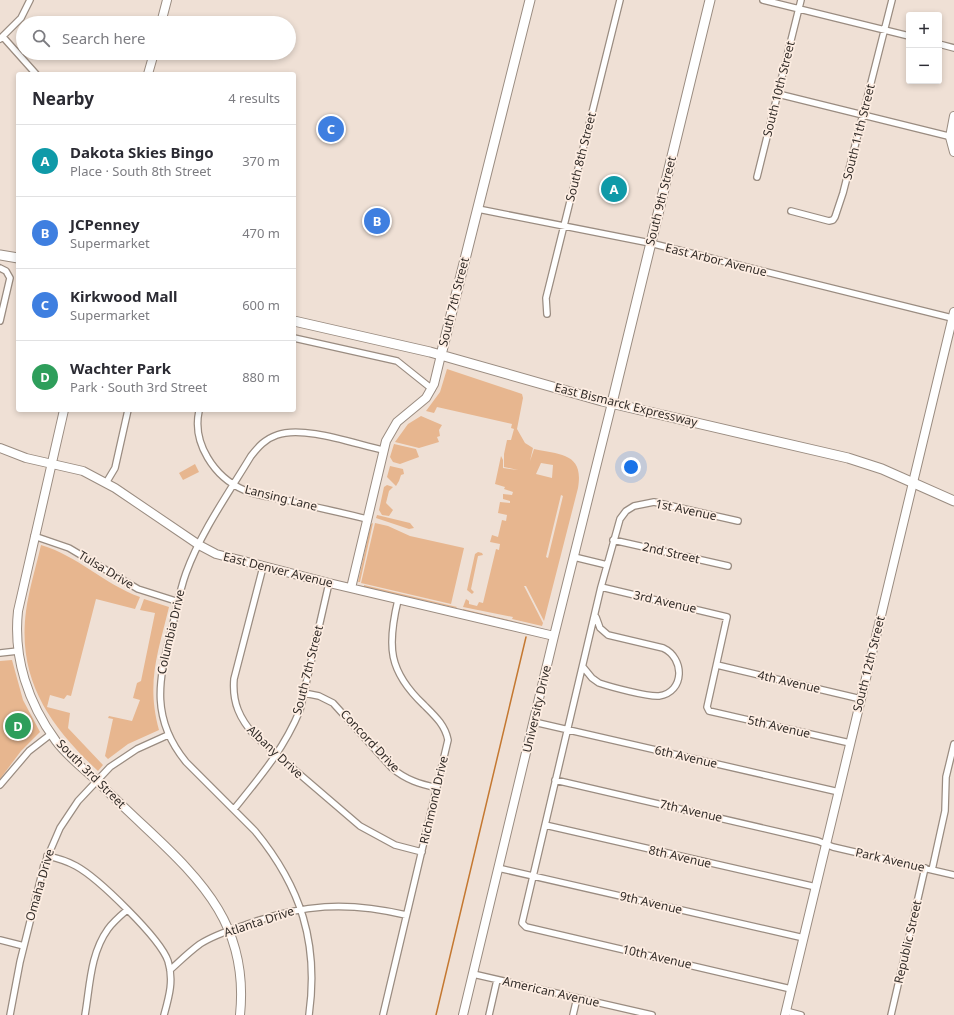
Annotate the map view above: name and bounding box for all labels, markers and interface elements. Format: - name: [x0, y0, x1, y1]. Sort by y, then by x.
- map controls: [906, 12, 942, 84]
- button: +: [906, 12, 942, 48]
- search box: [16, 16, 296, 60]
- icon: search: [30, 27, 52, 49]
- text: Search here: [62, 28, 145, 48]
- street label: South 10th Street: [758, 39, 799, 139]
- button: −: [906, 48, 942, 84]
- street label: South 11th Street: [838, 82, 879, 182]
- text: Nearby: [32, 87, 94, 110]
- text: 4 results: [228, 89, 280, 107]
- street label: South 8th Street: [561, 110, 600, 203]
- pin: C: [318, 114, 344, 144]
- text: Dakota Skies Bingo: [70, 142, 214, 162]
- text: A: [41, 152, 50, 170]
- text: 370 m: [242, 152, 280, 170]
- street label: South 9th Street: [641, 154, 680, 247]
- text: Place · South 8th Street: [70, 162, 211, 180]
- pin: A: [601, 174, 627, 204]
- pin: B: [364, 206, 390, 236]
- text: JCPenney: [70, 214, 140, 234]
- text: B: [41, 224, 49, 242]
- text: 470 m: [242, 224, 280, 242]
- text: Supermarket: [70, 234, 150, 252]
- street label: East Arbor Avenue: [664, 239, 769, 280]
- street label: South 7th Street: [434, 255, 473, 348]
- text: Kirkwood Mall: [70, 286, 178, 306]
- text: C: [41, 296, 49, 314]
- text: 600 m: [242, 296, 280, 314]
- text: Supermarket: [70, 306, 150, 324]
- text: Wachter Park: [70, 358, 171, 378]
- text: D: [40, 368, 50, 386]
- text: 880 m: [242, 368, 280, 386]
- text: Park · South 3rd Street: [70, 378, 207, 396]
- street label: East Bismarck Expressway: [553, 379, 700, 431]
- your location: [621, 457, 641, 477]
- street label: Lansing Lane: [243, 480, 319, 515]
- street label: 1st Avenue: [654, 495, 719, 524]
- street label: 2nd Street: [641, 538, 702, 567]
- street label: Tulsa Drive: [75, 546, 137, 593]
- street label: East Denver Avenue: [221, 548, 335, 591]
- street label: 3rd Avenue: [632, 586, 699, 617]
- street label: Columbia Drive: [152, 588, 189, 676]
- street label: South 12th Street: [848, 614, 889, 714]
- street label: South 7th Street: [288, 623, 327, 716]
- street label: University Drive: [518, 663, 555, 754]
- street label: 4th Avenue: [756, 666, 822, 697]
- street label: Concord Drive: [337, 706, 404, 776]
- pin: D: [5, 711, 31, 741]
- street label: 5th Avenue: [746, 711, 812, 742]
- street label: Albany Drive: [244, 721, 307, 782]
- street label: South 3rd Street: [53, 735, 130, 813]
- street label: 6th Avenue: [653, 741, 719, 772]
- street label: Richmond Drive: [415, 754, 452, 846]
- street label: 7th Avenue: [658, 795, 724, 826]
- street label: 8th Avenue: [647, 841, 713, 872]
- street label: Park Avenue: [854, 843, 927, 876]
- street label: Omaha Drive: [21, 847, 58, 923]
- street label: 9th Avenue: [618, 887, 684, 918]
- street label: Republic Street: [890, 898, 926, 985]
- street label: Atlanta Drive: [221, 902, 296, 941]
- street label: 10th Avenue: [621, 940, 694, 973]
- street label: American Avenue: [501, 972, 601, 1011]

